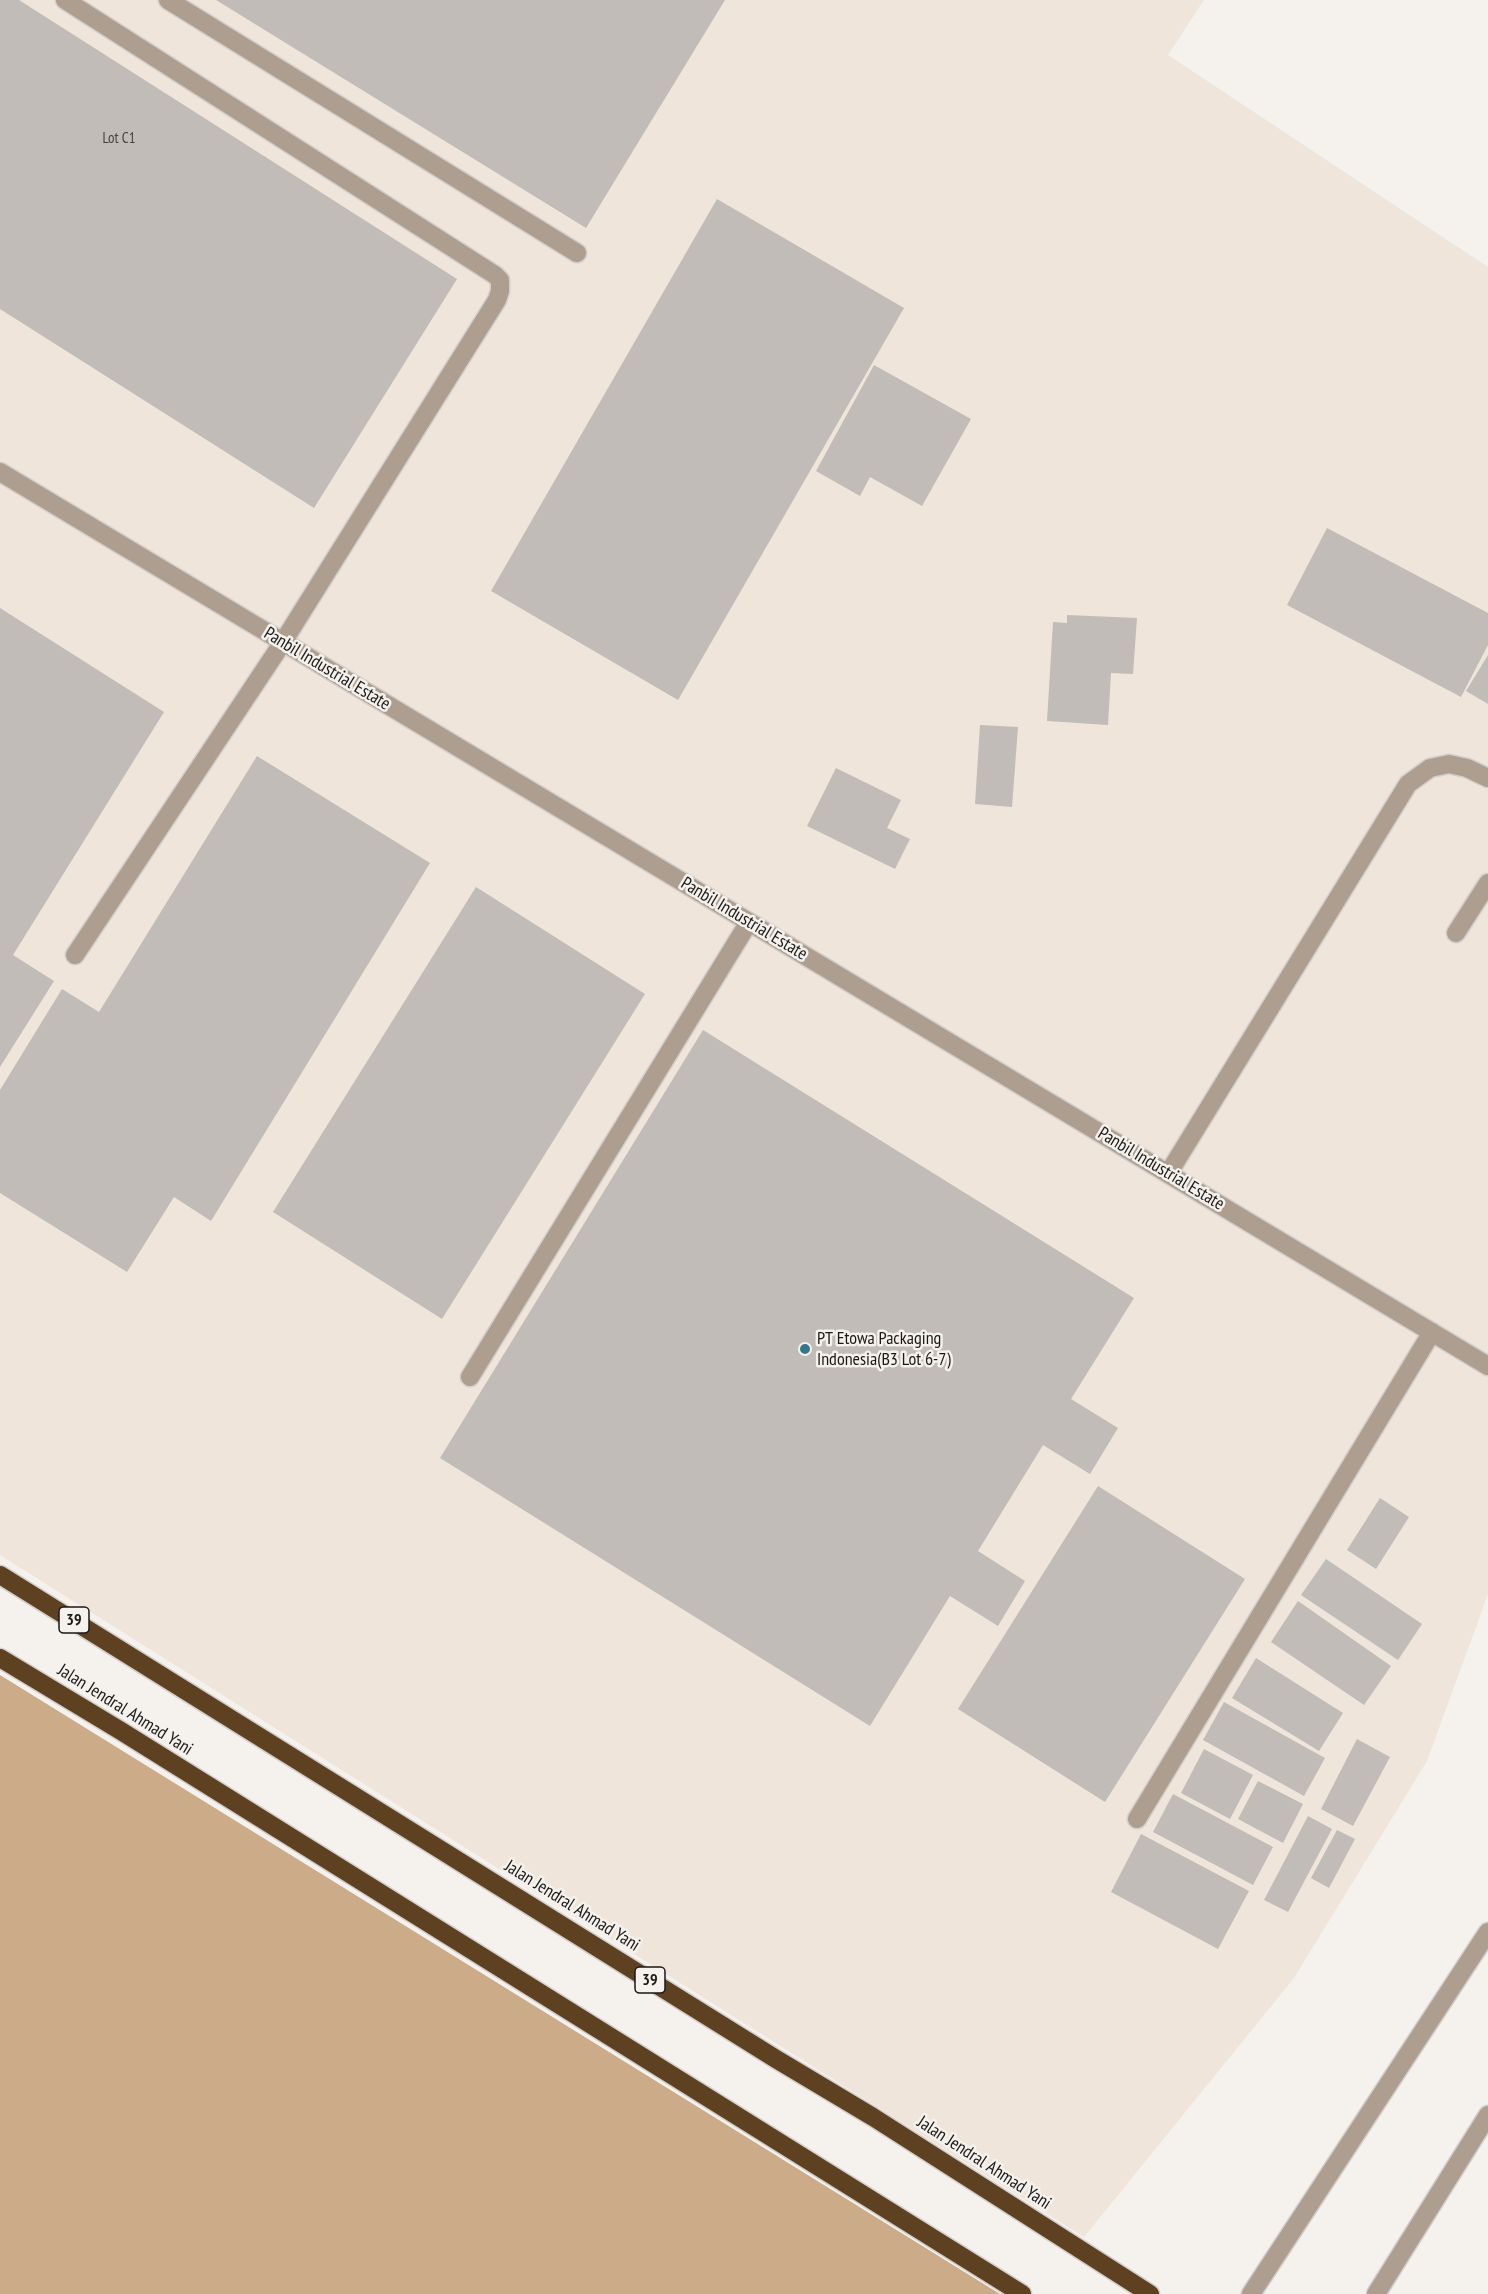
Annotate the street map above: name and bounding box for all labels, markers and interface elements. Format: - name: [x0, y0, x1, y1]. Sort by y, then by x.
- house number: Lot C1: [103, 130, 135, 148]
- street label: Panbil Industrial Estate: [260, 623, 394, 715]
- street label: Panbil Industrial Estate: [677, 873, 811, 965]
- street label: Panbil Industrial Estate: [1094, 1123, 1228, 1215]
- place label: PT Etowa Packaging Indonesia(B3 Lot 6-7): [817, 1328, 951, 1370]
- marker: PT Etowa Packaging Indonesia(B3 Lot 6-7): [798, 1342, 812, 1356]
- road number: 39: [59, 1607, 89, 1633]
- street label: Jalan Jendral Ahmad Yani: [53, 1660, 197, 1760]
- street label: Jalan Jendral Ahmad Yani: [500, 1856, 644, 1956]
- road number: 39: [635, 1967, 665, 1993]
- street label: Jalan Jendral Ahmad Yani: [913, 2112, 1055, 2214]

